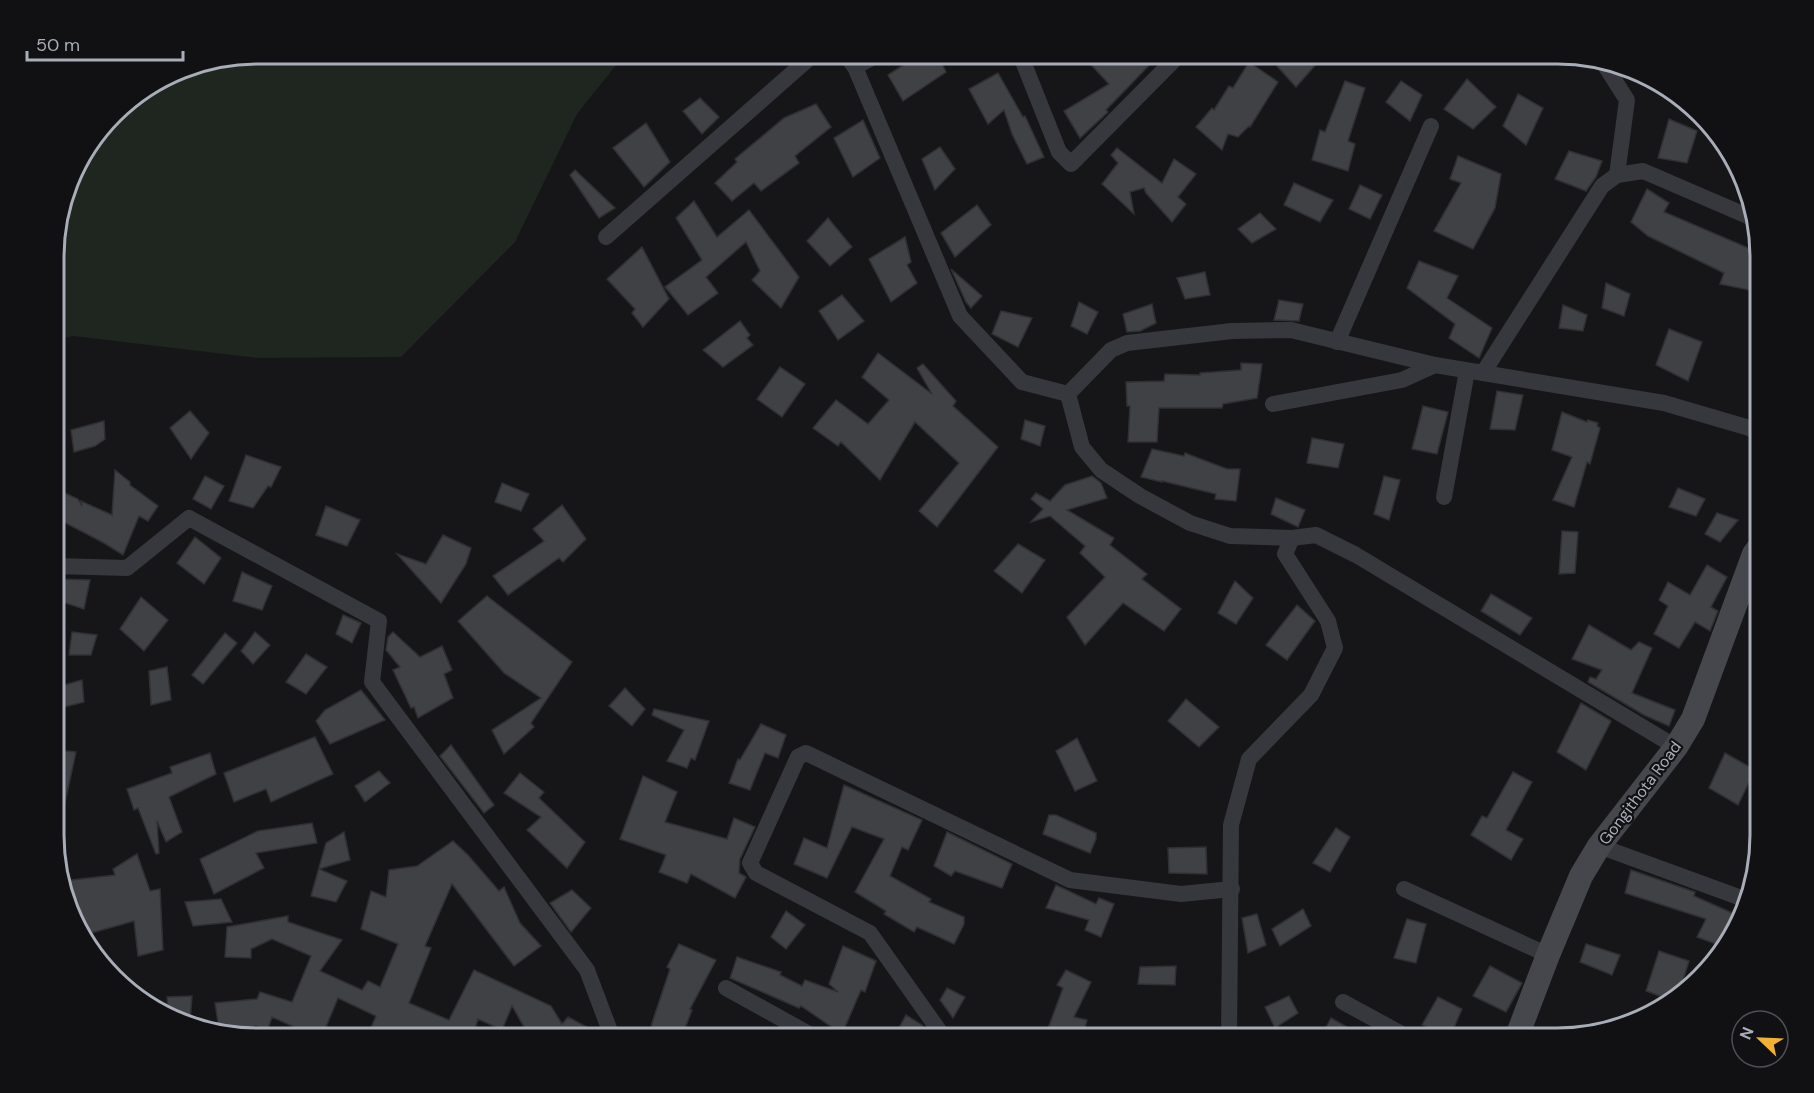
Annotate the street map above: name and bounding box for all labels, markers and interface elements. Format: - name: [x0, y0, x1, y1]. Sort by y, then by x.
- scale bar: [27, 24, 183, 62]
- text: 50 m: [36, 33, 80, 57]
- street label: Gongithota Road: [1594, 737, 1686, 849]
- north arrow: [1730, 1009, 1790, 1069]
- text: N: [1735, 1024, 1759, 1043]

